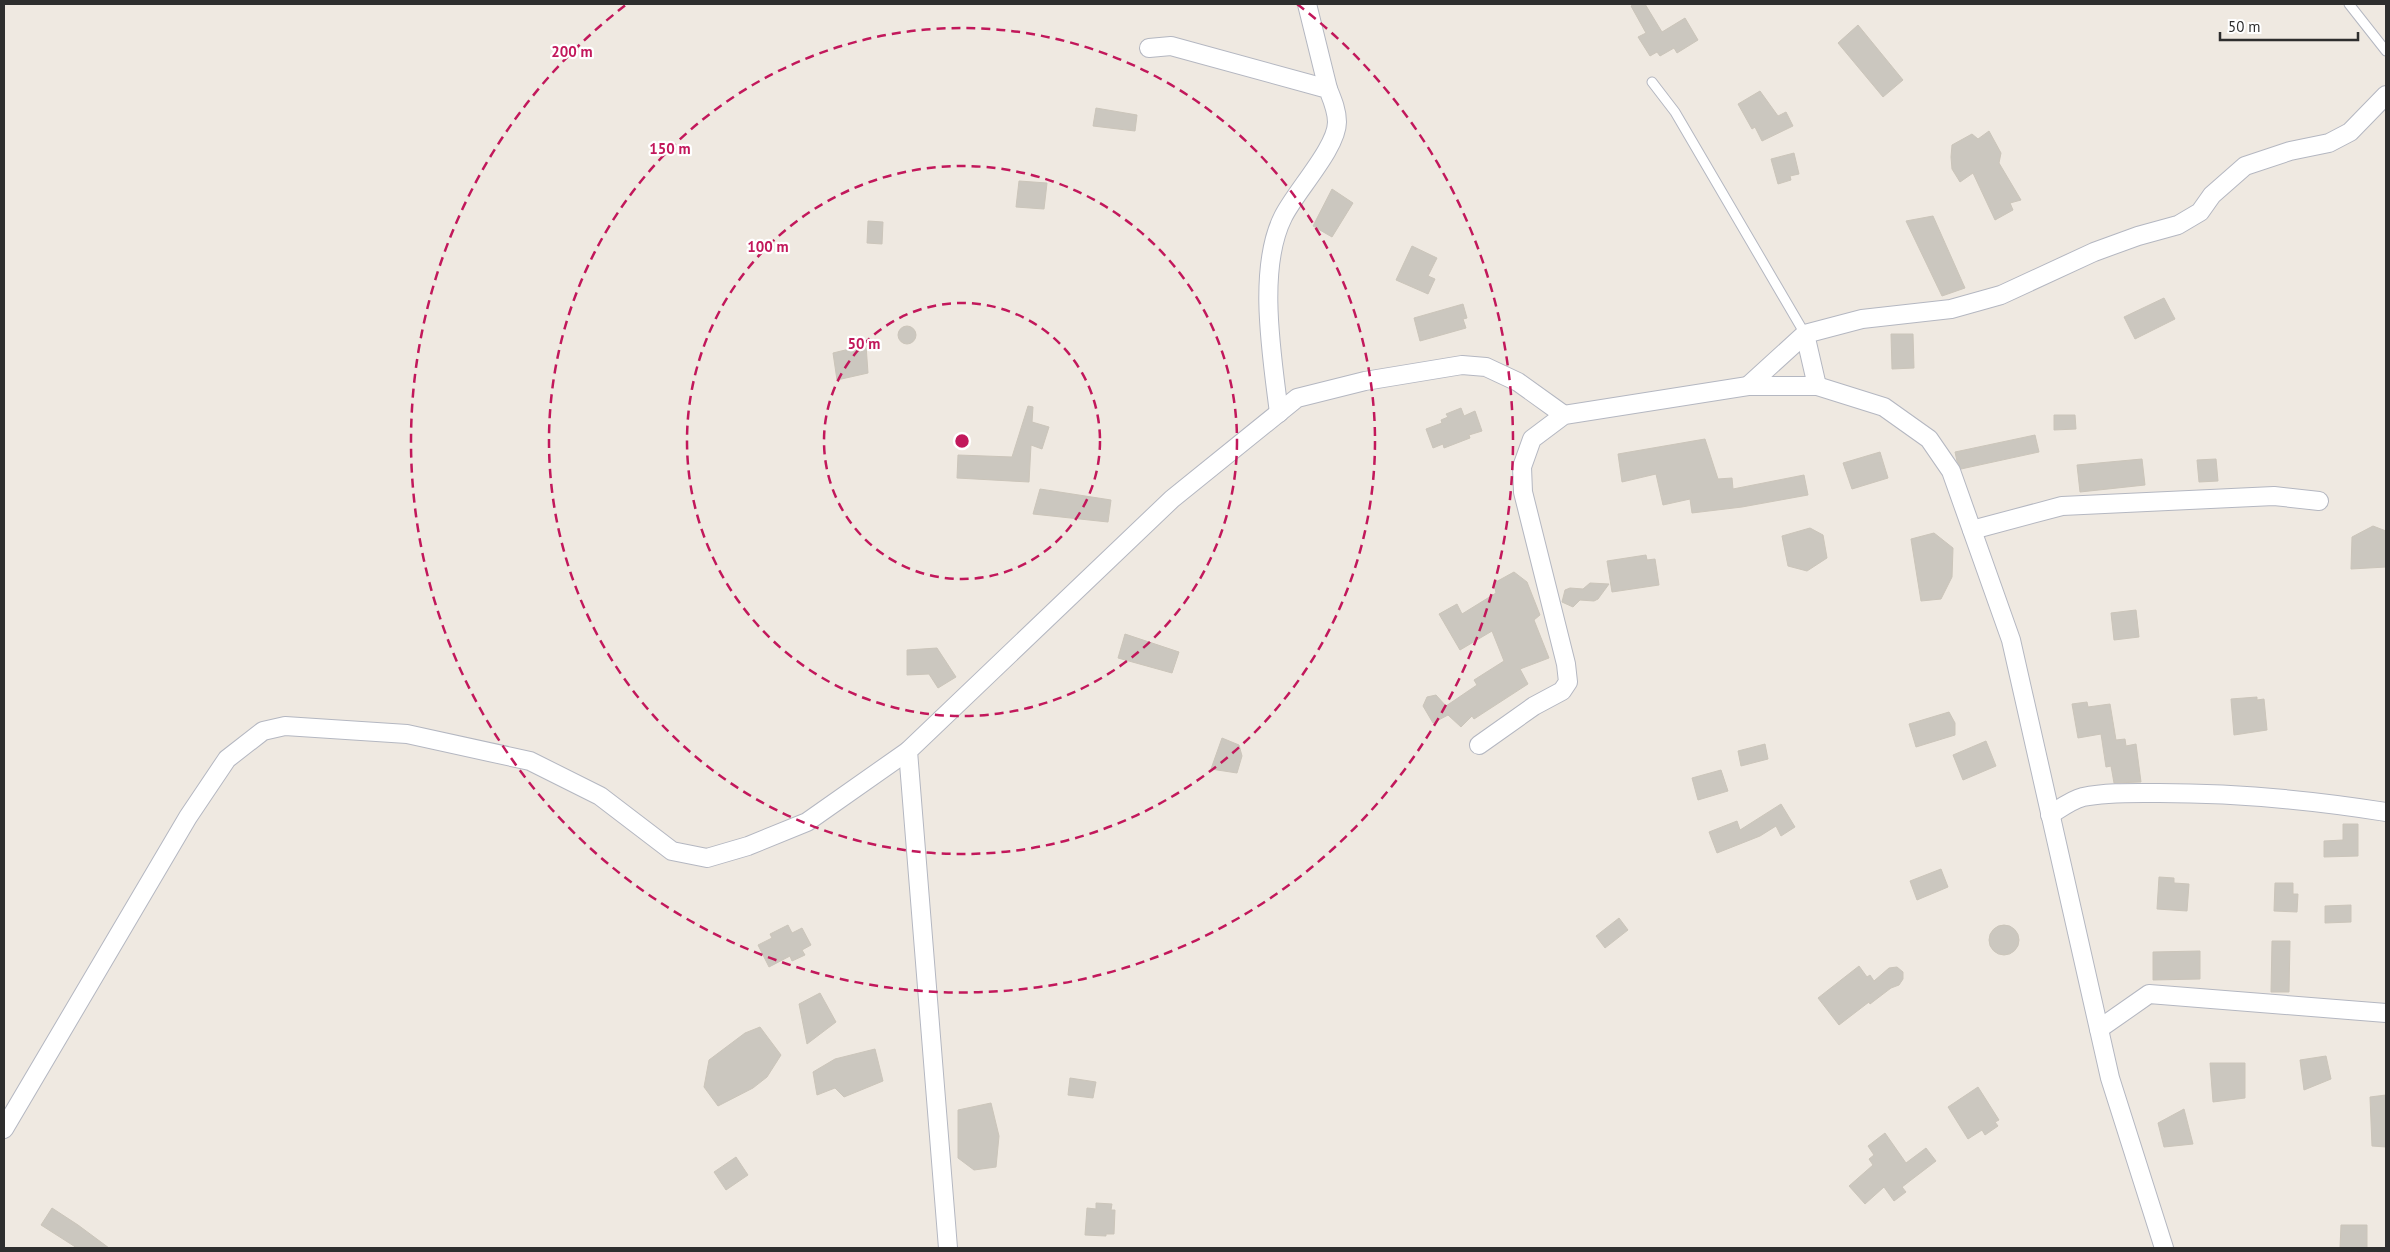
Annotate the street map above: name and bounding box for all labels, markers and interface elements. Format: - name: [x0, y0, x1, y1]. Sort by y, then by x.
- scale bar: [2220, 10, 2358, 42]
- text: 50 m: [2228, 17, 2261, 36]
- text: 200 m: [551, 42, 593, 61]
- text: 150 m: [649, 139, 691, 158]
- text: 100 m: [747, 237, 789, 256]
- text: 50 m: [848, 334, 880, 353]
- centre of rings: [953, 432, 971, 450]

